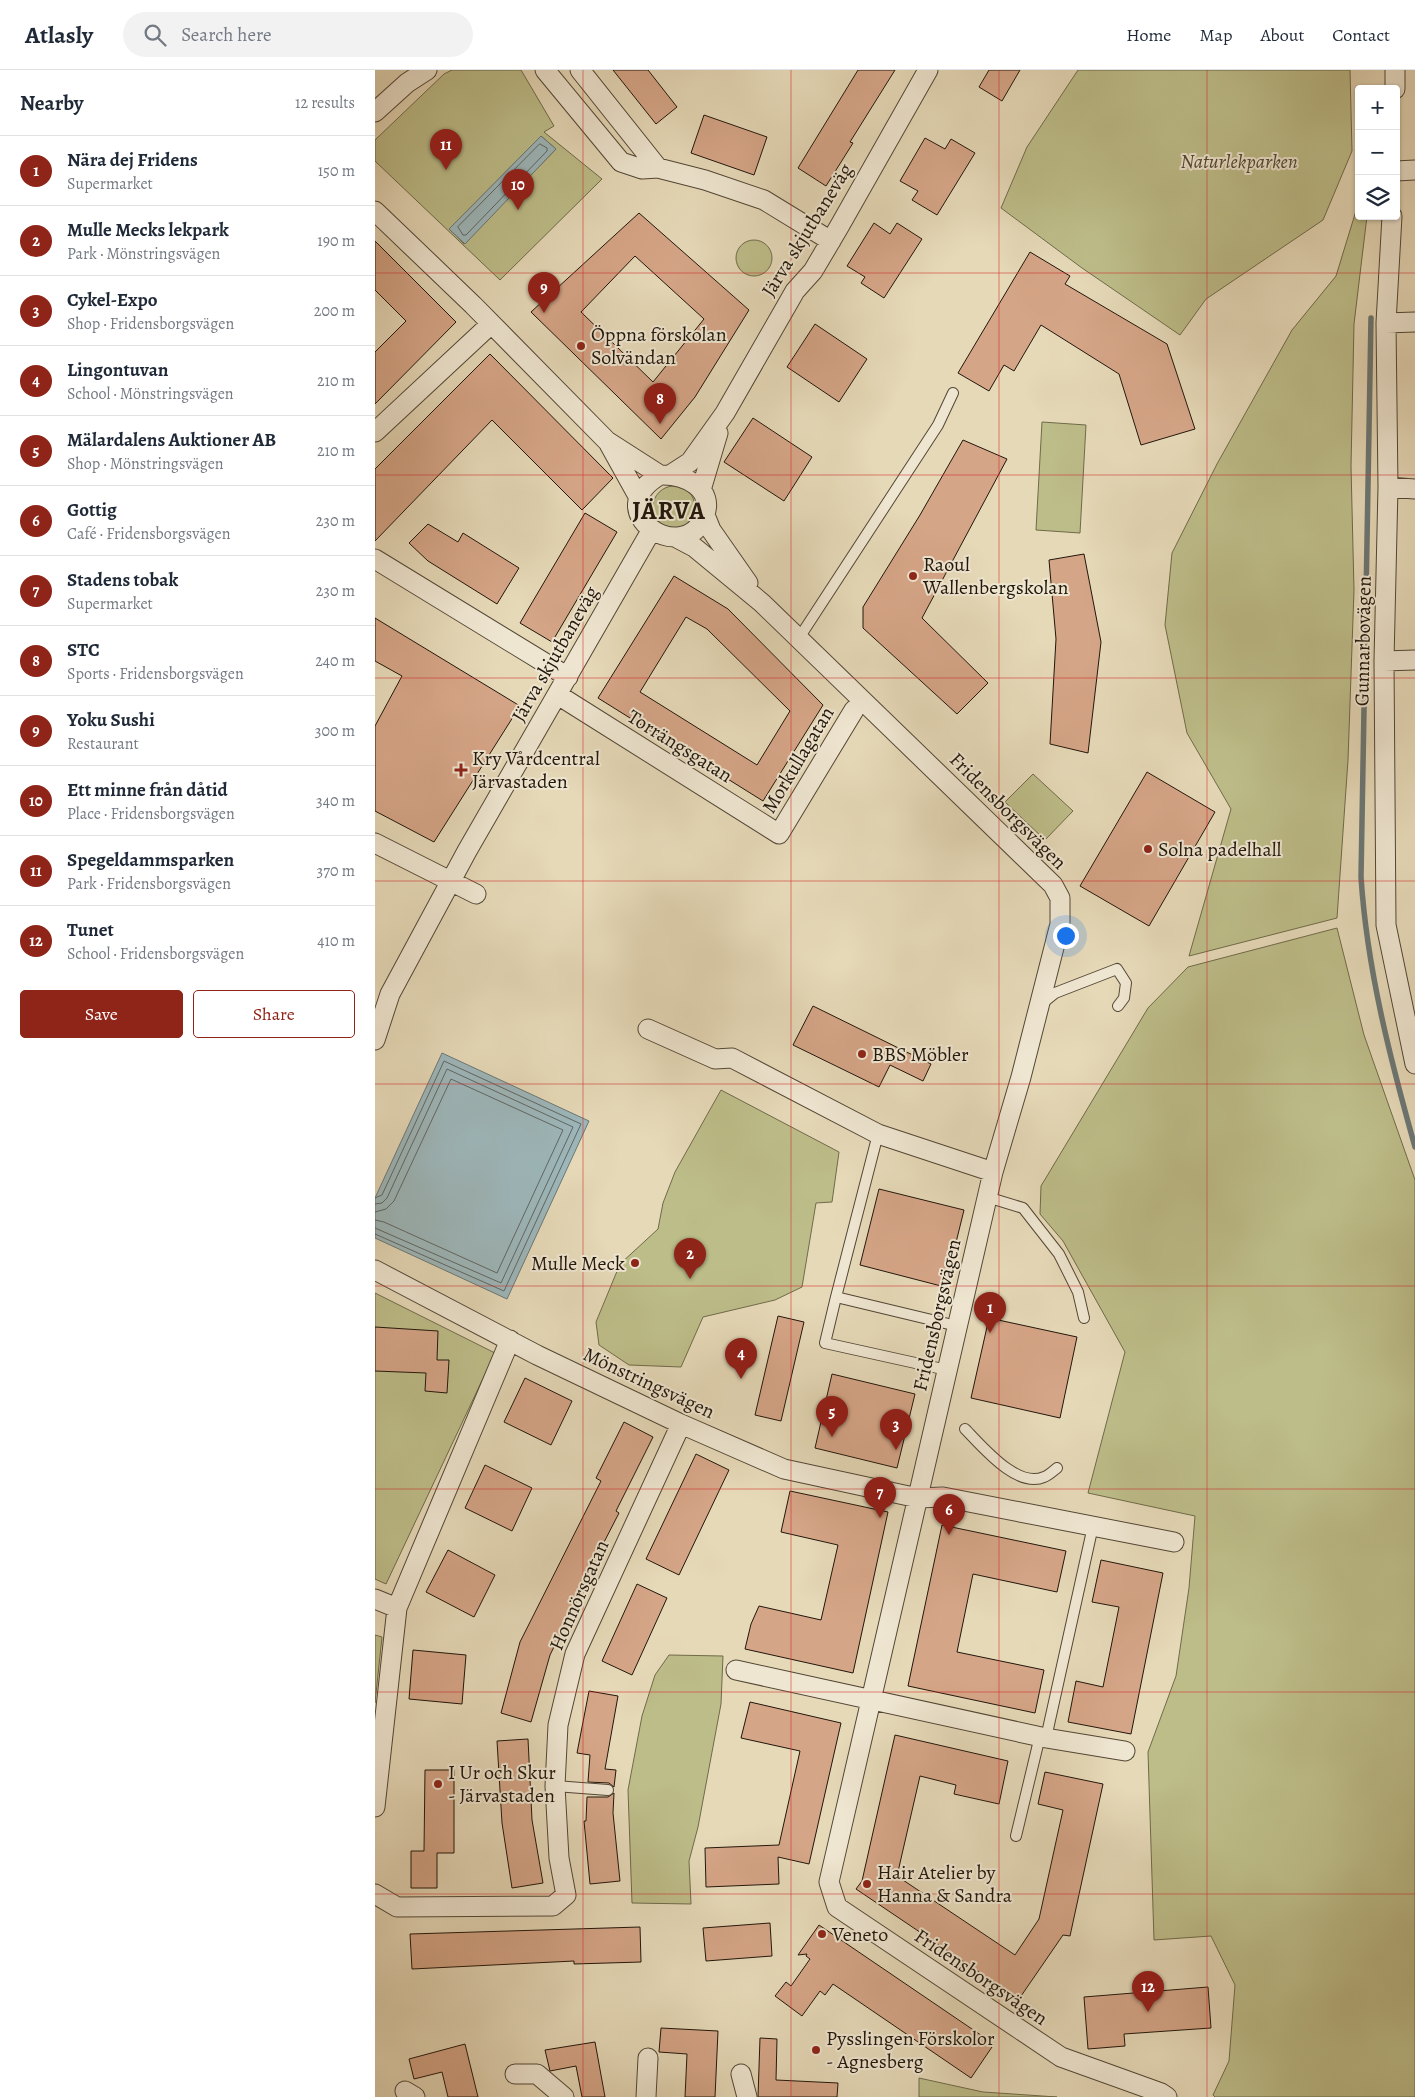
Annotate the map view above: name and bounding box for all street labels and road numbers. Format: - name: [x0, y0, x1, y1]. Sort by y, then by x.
- street label: Järva skjutbaneväg: [755, 158, 859, 302]
- street label: Gunnarbovägen: [1348, 576, 1378, 706]
- street label: Järva skjutbaneväg: [505, 581, 605, 727]
- street label: Morkullagatan: [756, 702, 840, 818]
- street label: Torrängsgatan: [622, 703, 738, 789]
- street label: Fridensborgsvägen: [943, 746, 1073, 876]
- street label: Fridensborgsvägen: [906, 1236, 968, 1394]
- street label: Mönstringsvägen: [579, 1341, 719, 1425]
- street label: Honnörsgatan: [543, 1535, 615, 1654]
- street label: Fridensborgsvägen: [909, 1922, 1053, 2032]

